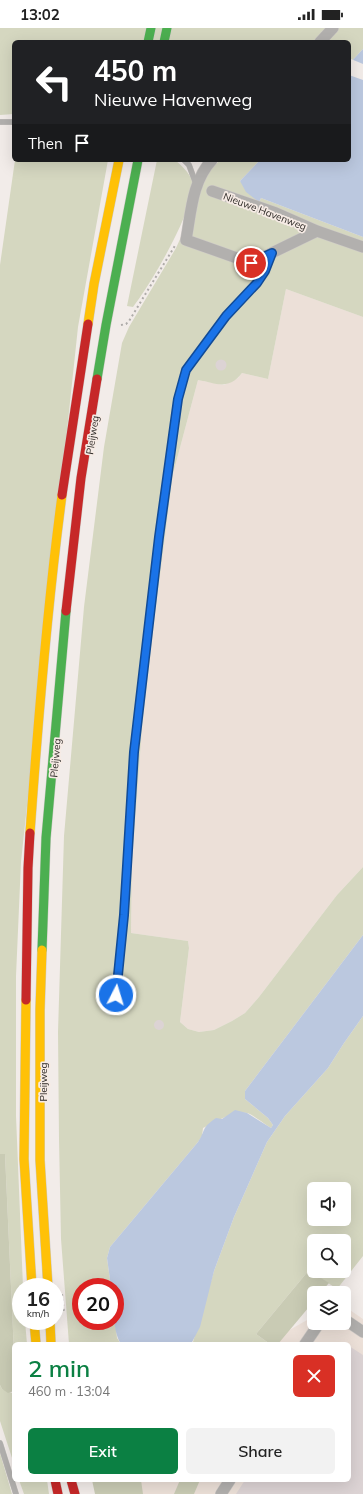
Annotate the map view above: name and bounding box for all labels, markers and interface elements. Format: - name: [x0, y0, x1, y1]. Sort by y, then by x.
- text: 13:02: [20, 5, 60, 24]
- text: 450 m: [94, 53, 177, 88]
- icon: left: [28, 56, 80, 108]
- text: Nieuwe Havenweg: [94, 88, 252, 111]
- icon: arrive: [71, 132, 93, 154]
- text: Then: [28, 134, 63, 153]
- street label: Nieuwe Havenweg: [221, 190, 308, 233]
- pin: [234, 246, 268, 280]
- icon: arrive: [240, 252, 262, 274]
- street label: Pleijweg: [83, 415, 102, 455]
- street label: Pleijweg: [47, 738, 64, 778]
- position arrow: [95, 974, 137, 1016]
- street label: Pleijweg: [37, 1062, 50, 1102]
- map controls: [307, 1182, 351, 1330]
- button: sound: [307, 1182, 351, 1226]
- button: search: [307, 1234, 351, 1278]
- speed limit sign: 20: [72, 1278, 124, 1330]
- text: 16: [26, 1286, 50, 1311]
- button: layers: [307, 1286, 351, 1330]
- text: km/h: [27, 1307, 49, 1320]
- text: 2 min: [28, 1353, 90, 1383]
- button: close: [293, 1355, 335, 1397]
- text: 460 m · 13:04: [28, 1383, 110, 1399]
- button: Exit: [28, 1428, 178, 1474]
- button: Share: [186, 1428, 335, 1474]

